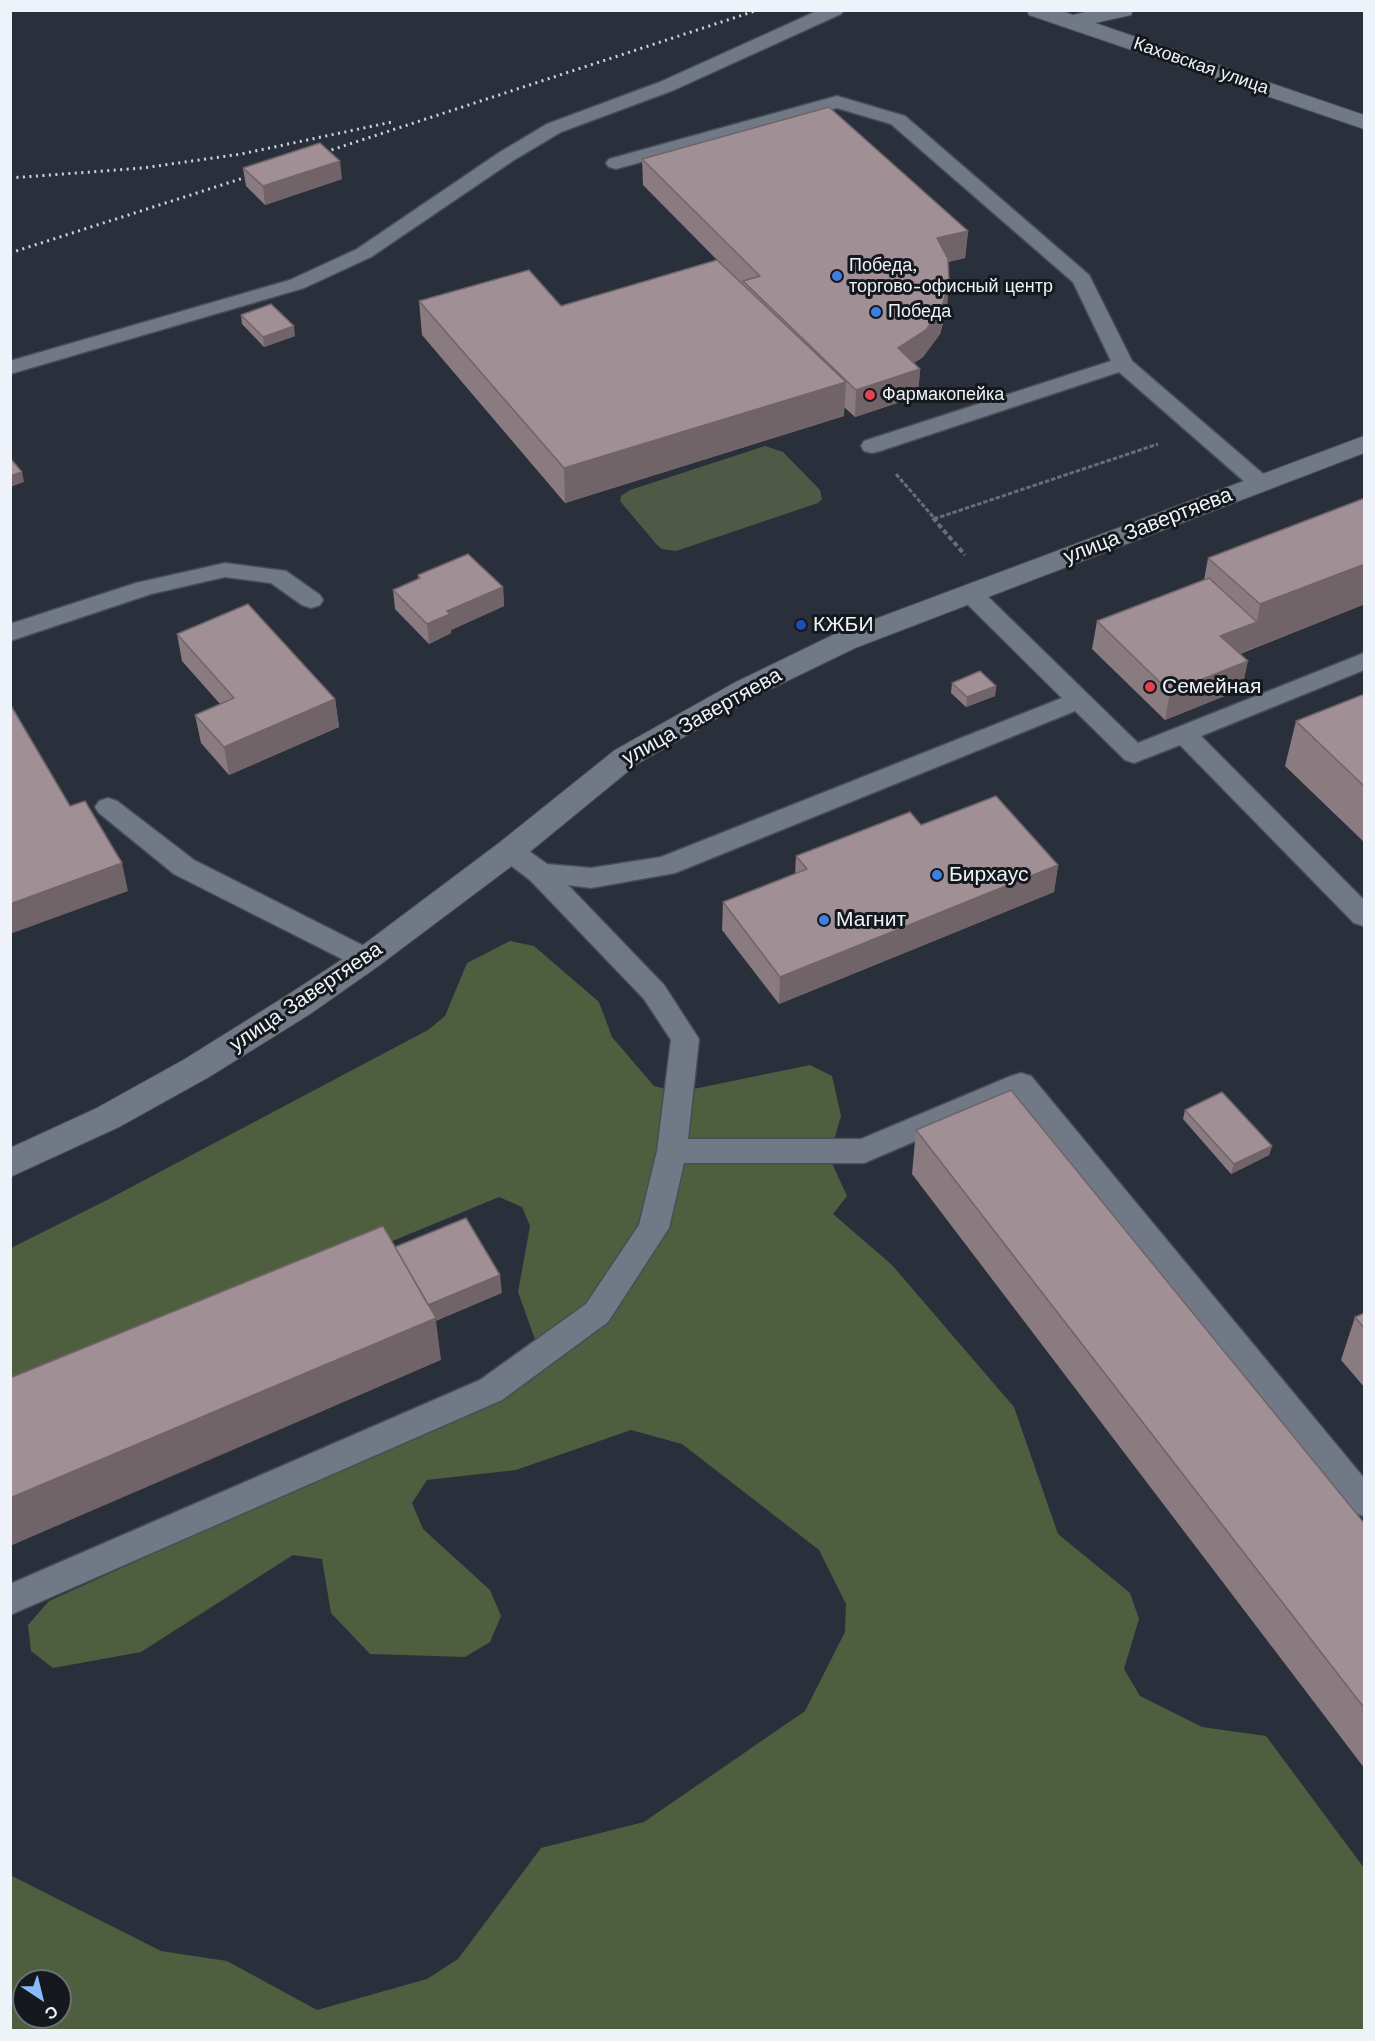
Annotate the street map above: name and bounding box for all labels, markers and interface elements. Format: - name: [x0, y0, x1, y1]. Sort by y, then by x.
- street label: Каховская улица: [1131, 33, 1271, 99]
- place label: Победа, торгово-офисный центр: [849, 255, 1053, 298]
- marker: Победа, торгово-офисный центр: [830, 269, 844, 283]
- place label: Победа: [888, 301, 951, 323]
- marker: Победа: [869, 305, 883, 319]
- place label: Фармакопейка: [882, 384, 1004, 406]
- marker: Фармакопейка: [863, 388, 877, 402]
- street label: улица Завертяева: [1060, 482, 1236, 570]
- place label: КЖБИ: [813, 612, 873, 638]
- marker: КЖБИ: [794, 618, 808, 632]
- street label: улица Завертяева: [618, 663, 786, 771]
- place label: Семейная: [1162, 674, 1261, 700]
- marker: Семейная: [1143, 680, 1157, 694]
- place label: Бирхаус: [949, 862, 1028, 888]
- marker: Бирхаус: [930, 868, 944, 882]
- place label: Магнит: [836, 907, 906, 933]
- marker: Магнит: [817, 913, 831, 927]
- street label: улица Завертяева: [225, 937, 387, 1057]
- north arrow: [12, 1969, 72, 2029]
- text: С: [41, 2001, 62, 2024]

